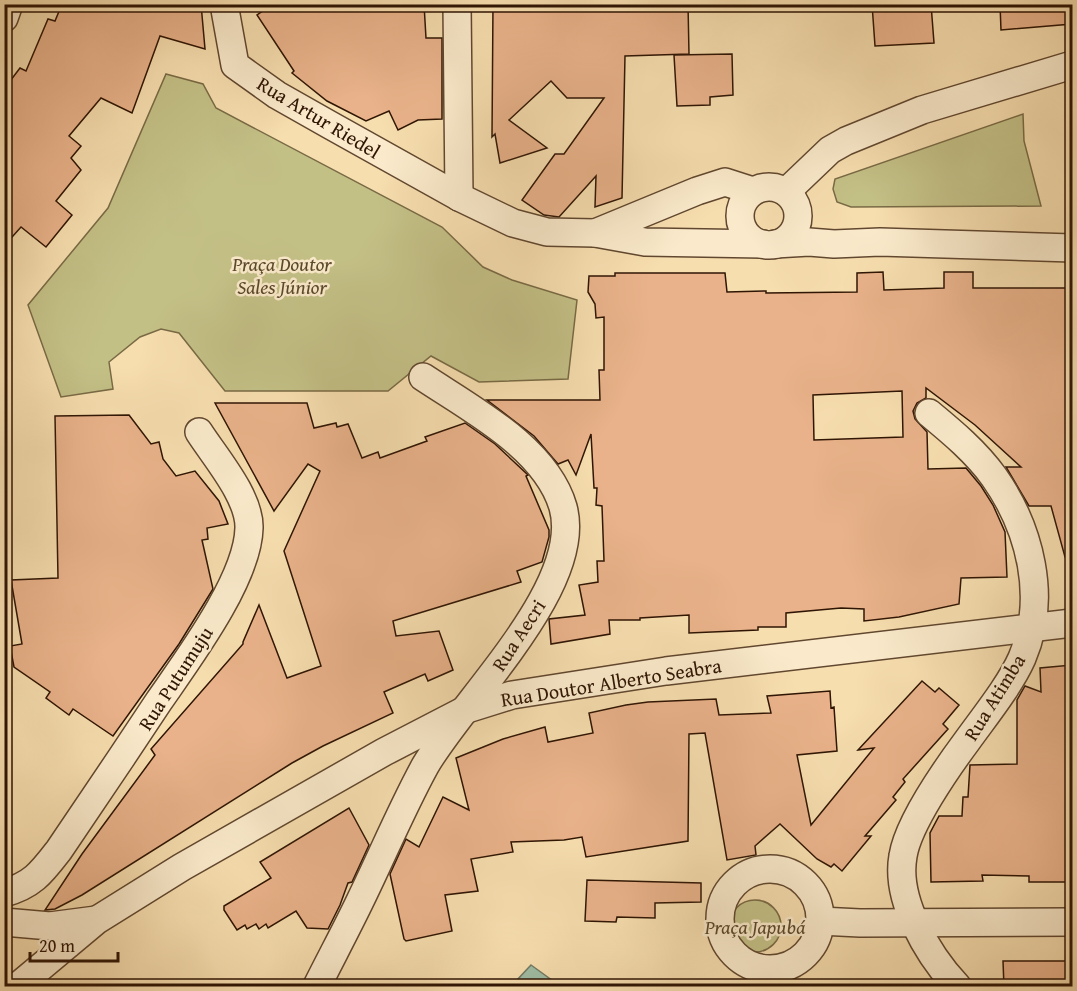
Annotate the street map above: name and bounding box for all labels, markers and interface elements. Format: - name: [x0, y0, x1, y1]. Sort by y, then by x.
- street label: Rua Artur Riedel: [252, 69, 386, 165]
- park label: Praça Doutor Sales Júnior: [231, 249, 332, 301]
- street label: Rua Aecri: [484, 593, 552, 677]
- street label: Rua Putumuju: [130, 620, 220, 736]
- street label: Rua Atimba: [956, 648, 1032, 746]
- street label: Rua Doutor Alberto Seabra: [499, 650, 724, 714]
- park label: Praça Japubá: [704, 912, 806, 941]
- scale bar: [30, 925, 118, 963]
- text: 20 m: [39, 932, 75, 959]

